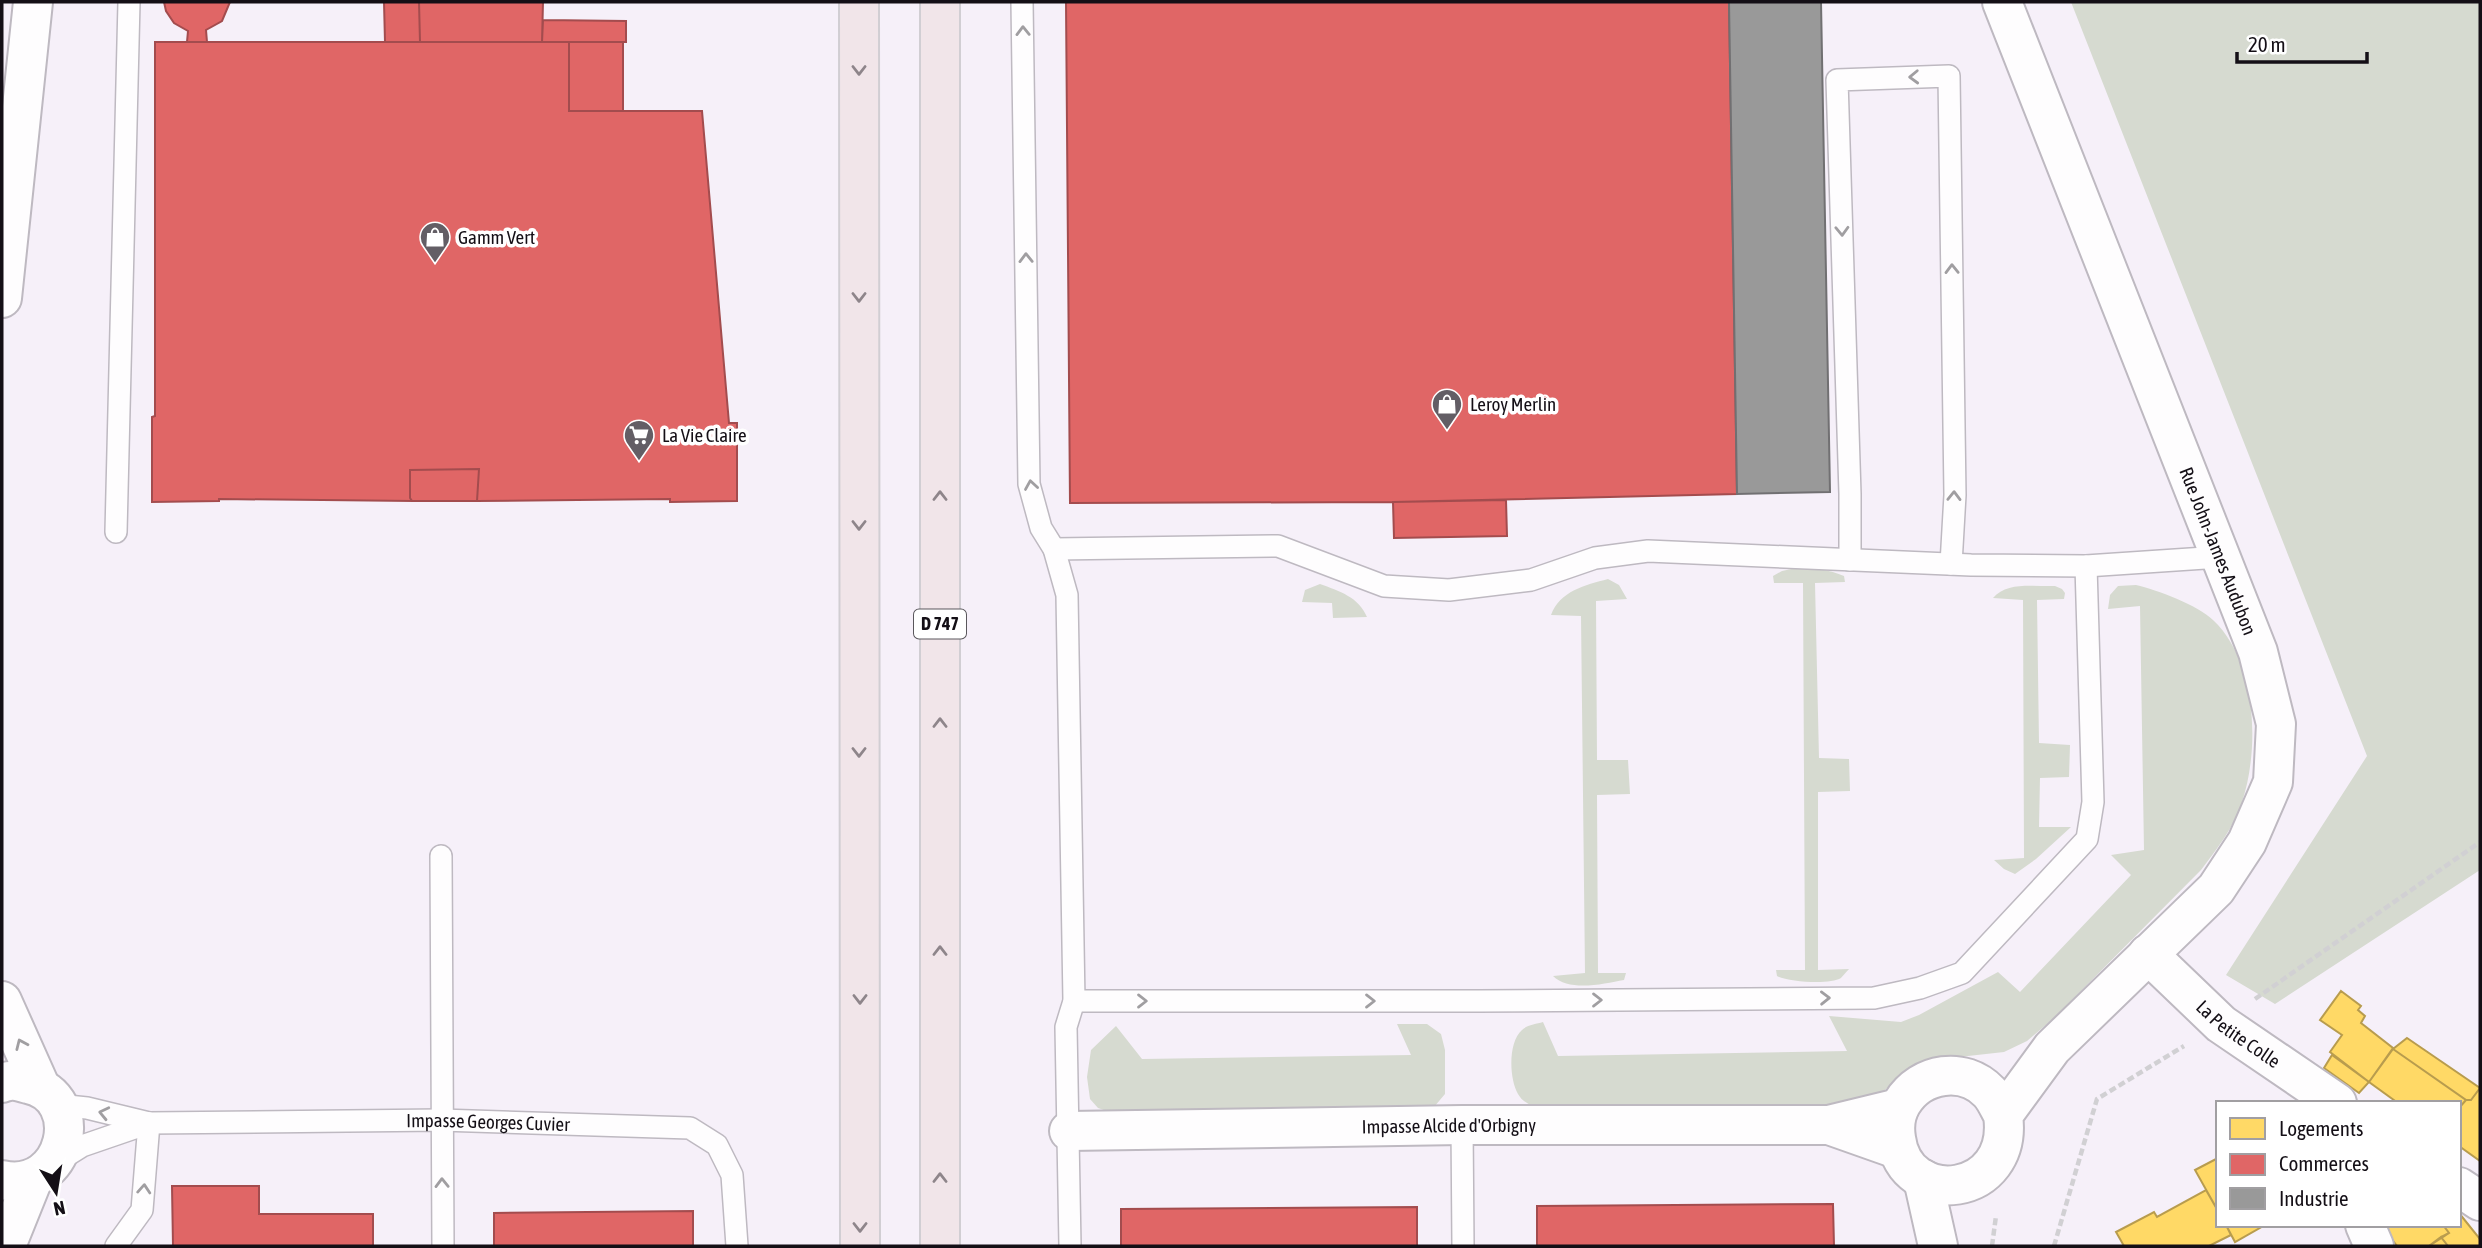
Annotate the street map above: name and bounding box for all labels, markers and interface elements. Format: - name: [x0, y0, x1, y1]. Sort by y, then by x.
- scale bar: [2237, 21, 2366, 65]
- one-way arrow: [1015, 25, 1031, 35]
- text: 20 m: [2248, 32, 2286, 56]
- one-way arrow: [851, 65, 867, 76]
- one-way arrow: [1909, 70, 1920, 85]
- shop icon: Gamm Vert: [418, 220, 452, 264]
- one-way arrow: [1834, 225, 1849, 236]
- place label: Gamm Vert: [458, 226, 535, 248]
- one-way arrow: [1018, 252, 1034, 263]
- one-way arrow: [1944, 263, 1959, 274]
- one-way arrow: [851, 293, 867, 303]
- shop icon: Leroy Merlin: [1430, 387, 1464, 431]
- place label: Leroy Merlin: [1470, 393, 1556, 415]
- supermarket icon: La Vie Claire: [622, 418, 656, 462]
- place label: La Vie Claire: [662, 424, 747, 446]
- street label: Rue John-James Audubon: [2175, 464, 2261, 638]
- one-way arrow: [1024, 479, 1039, 491]
- one-way arrow: [932, 490, 948, 500]
- one-way arrow: [1946, 490, 1962, 501]
- one-way arrow: [851, 520, 867, 531]
- road number: D 747: [914, 610, 966, 638]
- one-way arrow: [932, 717, 948, 728]
- one-way arrow: [851, 748, 867, 758]
- one-way arrow: [932, 945, 948, 955]
- one-way arrow: [1820, 990, 1831, 1006]
- one-way arrow: [1593, 992, 1603, 1008]
- one-way arrow: [1138, 993, 1148, 1009]
- one-way arrow: [1365, 993, 1376, 1009]
- one-way arrow: [852, 994, 868, 1005]
- street label: La Petite Colle: [2192, 996, 2285, 1072]
- one-way arrow: [15, 1039, 29, 1051]
- legend: [2216, 1101, 2461, 1227]
- one-way arrow: [98, 1106, 110, 1121]
- street label: Impasse Georges Cuvier: [406, 1109, 571, 1135]
- street label: Impasse Alcide d'Orbigny: [1362, 1114, 1536, 1138]
- text: Logements: [2279, 1116, 2363, 1140]
- text: Commerces: [2279, 1151, 2369, 1175]
- north arrow: [21, 1157, 91, 1227]
- one-way arrow: [932, 1172, 948, 1183]
- one-way arrow: [434, 1177, 450, 1188]
- one-way arrow: [136, 1183, 151, 1194]
- text: Industrie: [2279, 1186, 2349, 1210]
- text: N: [52, 1197, 67, 1221]
- one-way arrow: [852, 1222, 868, 1232]

